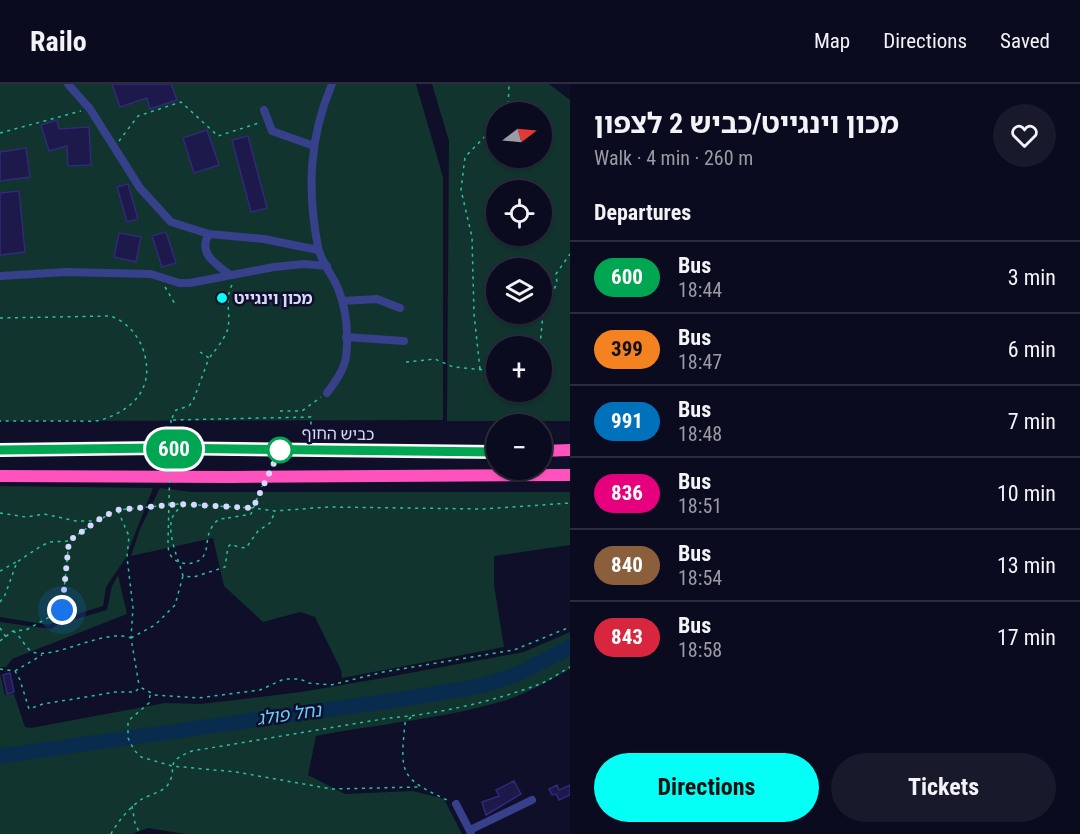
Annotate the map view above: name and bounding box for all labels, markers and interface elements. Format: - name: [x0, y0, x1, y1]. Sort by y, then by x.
- text: Railo: [30, 25, 87, 58]
- text: Map: [814, 29, 850, 53]
- text: Directions: [883, 29, 967, 53]
- text: Saved: [1000, 29, 1050, 53]
- north arrow: [486, 102, 552, 168]
- map controls: [486, 102, 552, 480]
- button: heart: [993, 104, 1056, 167]
- text: מכון וינגייט/כביש 2 לצפון: [594, 107, 899, 140]
- text: Walk · 4 min · 260 m: [594, 146, 753, 170]
- button: locate: [486, 180, 552, 246]
- text: Departures: [594, 200, 691, 225]
- text: Bus: [678, 253, 711, 278]
- button: layers: [486, 258, 552, 324]
- text: 600: [611, 265, 643, 289]
- text: 3 min: [1008, 265, 1056, 290]
- text: 18:44: [678, 278, 722, 302]
- place label: מכון וינגייט: [234, 289, 312, 308]
- marker: מכון וינגייט: [215, 291, 229, 305]
- text: Bus: [678, 325, 711, 350]
- button: +: [486, 336, 552, 402]
- text: 399: [611, 337, 643, 361]
- text: 6 min: [1008, 337, 1056, 362]
- text: 18:47: [678, 350, 722, 374]
- text: Bus: [678, 397, 711, 422]
- text: 991: [611, 409, 643, 433]
- text: 7 min: [1008, 409, 1056, 434]
- button: −: [486, 414, 552, 480]
- text: 18:48: [678, 422, 722, 446]
- street label: כביש החוף: [301, 424, 375, 444]
- line badge: 600: [140, 430, 208, 469]
- text: 600: [158, 437, 190, 461]
- unlabelled marker: [267, 437, 293, 463]
- text: Bus: [678, 469, 711, 494]
- text: 836: [611, 481, 643, 505]
- text: 10 min: [997, 481, 1056, 506]
- text: 18:51: [678, 494, 722, 518]
- text: Bus: [678, 541, 711, 566]
- text: 840: [611, 553, 643, 577]
- text: 13 min: [997, 553, 1056, 578]
- text: 18:54: [678, 566, 722, 590]
- your location: [47, 595, 77, 625]
- text: Bus: [678, 613, 711, 638]
- text: 843: [611, 625, 643, 649]
- text: 17 min: [997, 625, 1056, 650]
- text: 18:58: [678, 638, 722, 662]
- water label: נחל פולג: [256, 699, 324, 729]
- button: Directions: [594, 753, 819, 822]
- button: Tickets: [831, 753, 1056, 822]

